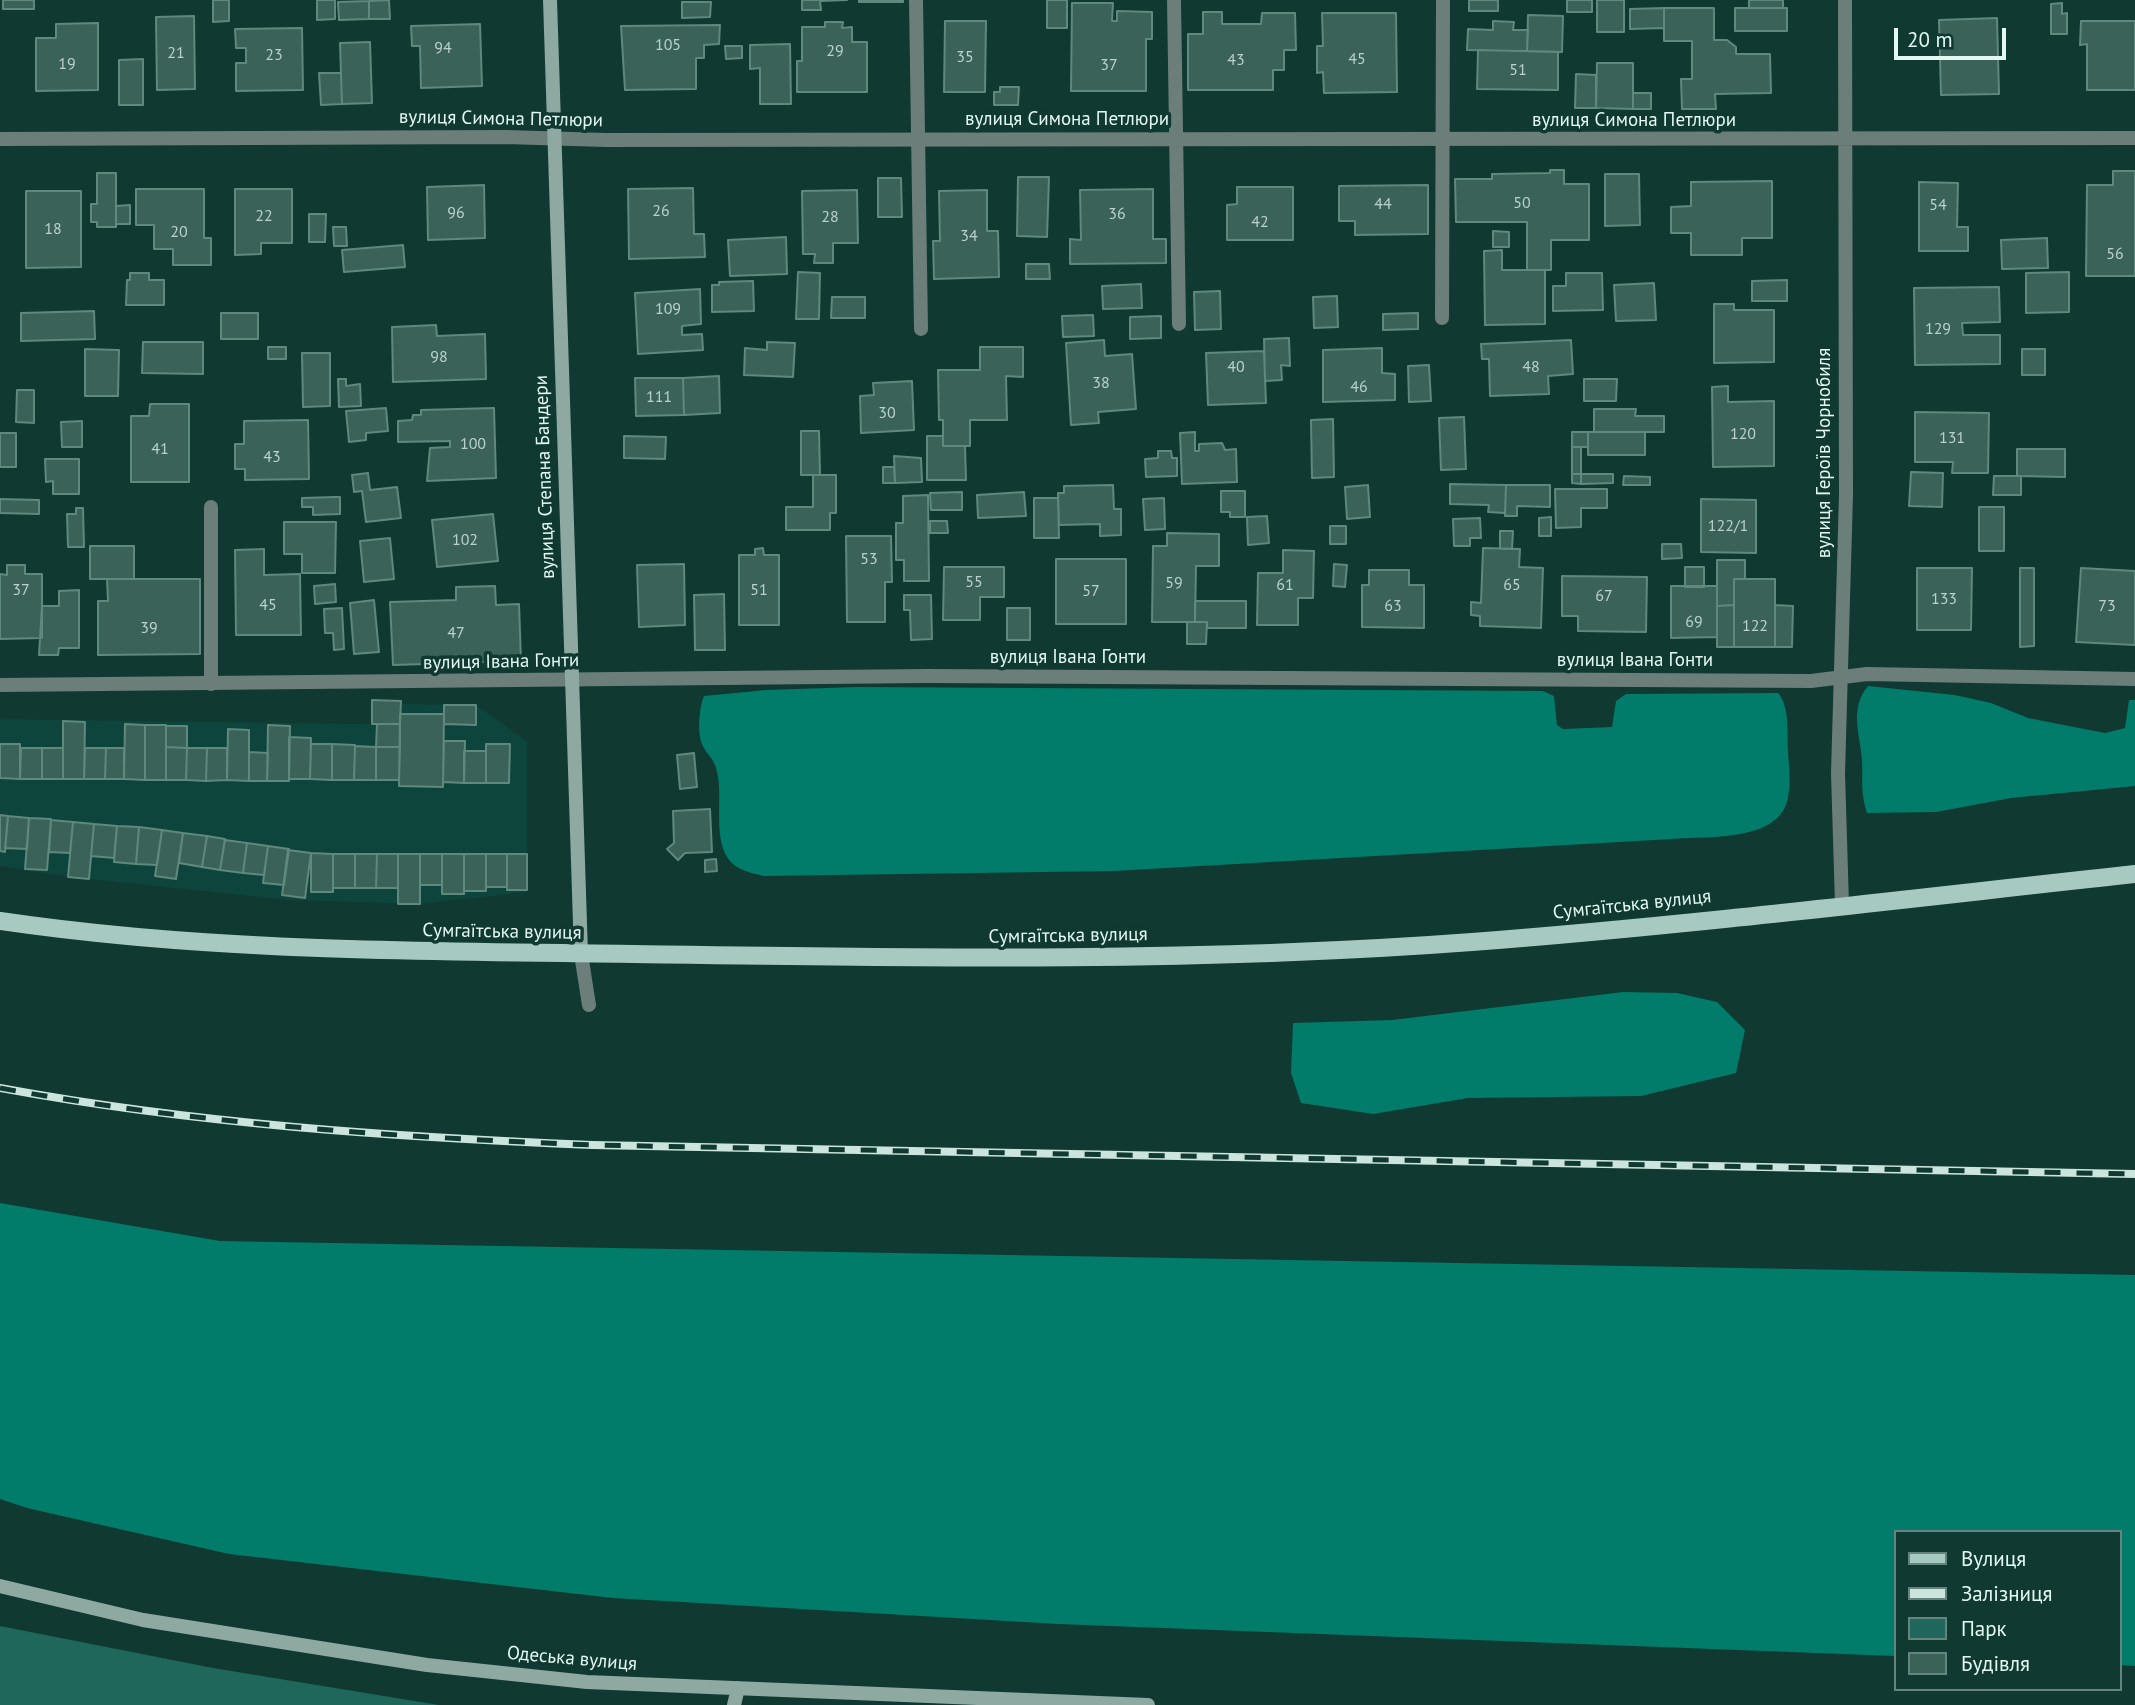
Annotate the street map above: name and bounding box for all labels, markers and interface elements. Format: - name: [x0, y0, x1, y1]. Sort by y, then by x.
- scale bar: [1897, 14, 2009, 58]
- text: 20 m: [1907, 26, 1953, 53]
- house number: 105: [655, 35, 681, 55]
- house number: 94: [434, 38, 452, 58]
- house number: 29: [826, 41, 844, 61]
- house number: 21: [167, 43, 185, 63]
- house number: 23: [265, 45, 283, 65]
- house number: 35: [956, 47, 974, 67]
- house number: 45: [1348, 49, 1366, 69]
- house number: 43: [1227, 50, 1245, 70]
- house number: 19: [58, 54, 76, 74]
- house number: 37: [1100, 55, 1118, 75]
- house number: 51: [1509, 60, 1527, 80]
- street label: вулиця Симона Петлюри: [399, 106, 603, 132]
- street label: вулиця Симона Петлюри: [965, 109, 1169, 131]
- street label: вулиця Симона Петлюри: [1532, 110, 1736, 132]
- house number: 50: [1513, 193, 1531, 213]
- house number: 44: [1374, 194, 1392, 214]
- house number: 54: [1929, 195, 1947, 215]
- house number: 26: [652, 201, 670, 221]
- house number: 96: [447, 203, 465, 223]
- house number: 36: [1108, 204, 1126, 224]
- house number: 22: [255, 206, 273, 226]
- house number: 28: [821, 207, 839, 227]
- house number: 42: [1251, 212, 1269, 232]
- house number: 18: [44, 219, 62, 239]
- house number: 20: [170, 222, 188, 242]
- house number: 34: [960, 226, 978, 246]
- house number: 56: [2106, 244, 2124, 264]
- house number: 109: [655, 299, 681, 319]
- house number: 129: [1925, 319, 1951, 339]
- house number: 98: [430, 347, 448, 367]
- street label: вулиця Героїв Чорнобиля: [1814, 348, 1836, 558]
- house number: 40: [1227, 357, 1245, 377]
- house number: 48: [1522, 357, 1540, 377]
- house number: 38: [1092, 373, 1110, 393]
- street label: вулиця Степана Бандери: [530, 375, 560, 579]
- house number: 46: [1350, 377, 1368, 397]
- house number: 111: [646, 387, 672, 407]
- house number: 30: [878, 403, 896, 423]
- house number: 120: [1730, 424, 1756, 444]
- house number: 131: [1939, 428, 1965, 448]
- house number: 100: [460, 434, 486, 454]
- house number: 41: [151, 439, 169, 459]
- house number: 43: [263, 447, 281, 467]
- house number: 122/1: [1708, 516, 1748, 536]
- house number: 102: [452, 530, 478, 550]
- house number: 53: [860, 549, 878, 569]
- house number: 55: [965, 572, 983, 592]
- house number: 59: [1165, 573, 1183, 593]
- house number: 61: [1276, 575, 1294, 595]
- house number: 65: [1503, 575, 1521, 595]
- house number: 37: [12, 580, 30, 600]
- house number: 51: [750, 580, 768, 600]
- house number: 57: [1082, 581, 1100, 601]
- house number: 67: [1595, 586, 1613, 606]
- house number: 133: [1931, 589, 1957, 609]
- house number: 45: [259, 595, 277, 615]
- house number: 63: [1384, 596, 1402, 616]
- house number: 73: [2098, 596, 2116, 616]
- house number: 69: [1685, 612, 1703, 632]
- house number: 122: [1742, 616, 1768, 636]
- house number: 39: [140, 618, 158, 638]
- house number: 47: [447, 623, 465, 643]
- street label: вулиця Івана Гонти: [990, 647, 1146, 669]
- street label: вулиця Івана Гонти: [423, 649, 579, 675]
- street label: вулиця Івана Гонти: [1557, 650, 1713, 672]
- street label: Сумгаїтська вулиця: [1552, 885, 1712, 925]
- street label: Сумгаїтська вулиця: [422, 919, 582, 945]
- street label: Сумгаїтська вулиця: [988, 923, 1148, 949]
- legend: [1894, 1530, 2121, 1691]
- text: Вулиця: [1961, 1545, 2026, 1572]
- text: Залізниця: [1961, 1580, 2053, 1607]
- text: Парк: [1961, 1615, 2007, 1642]
- street label: Одеська вулиця: [506, 1642, 638, 1676]
- text: Будівля: [1961, 1650, 2030, 1677]

